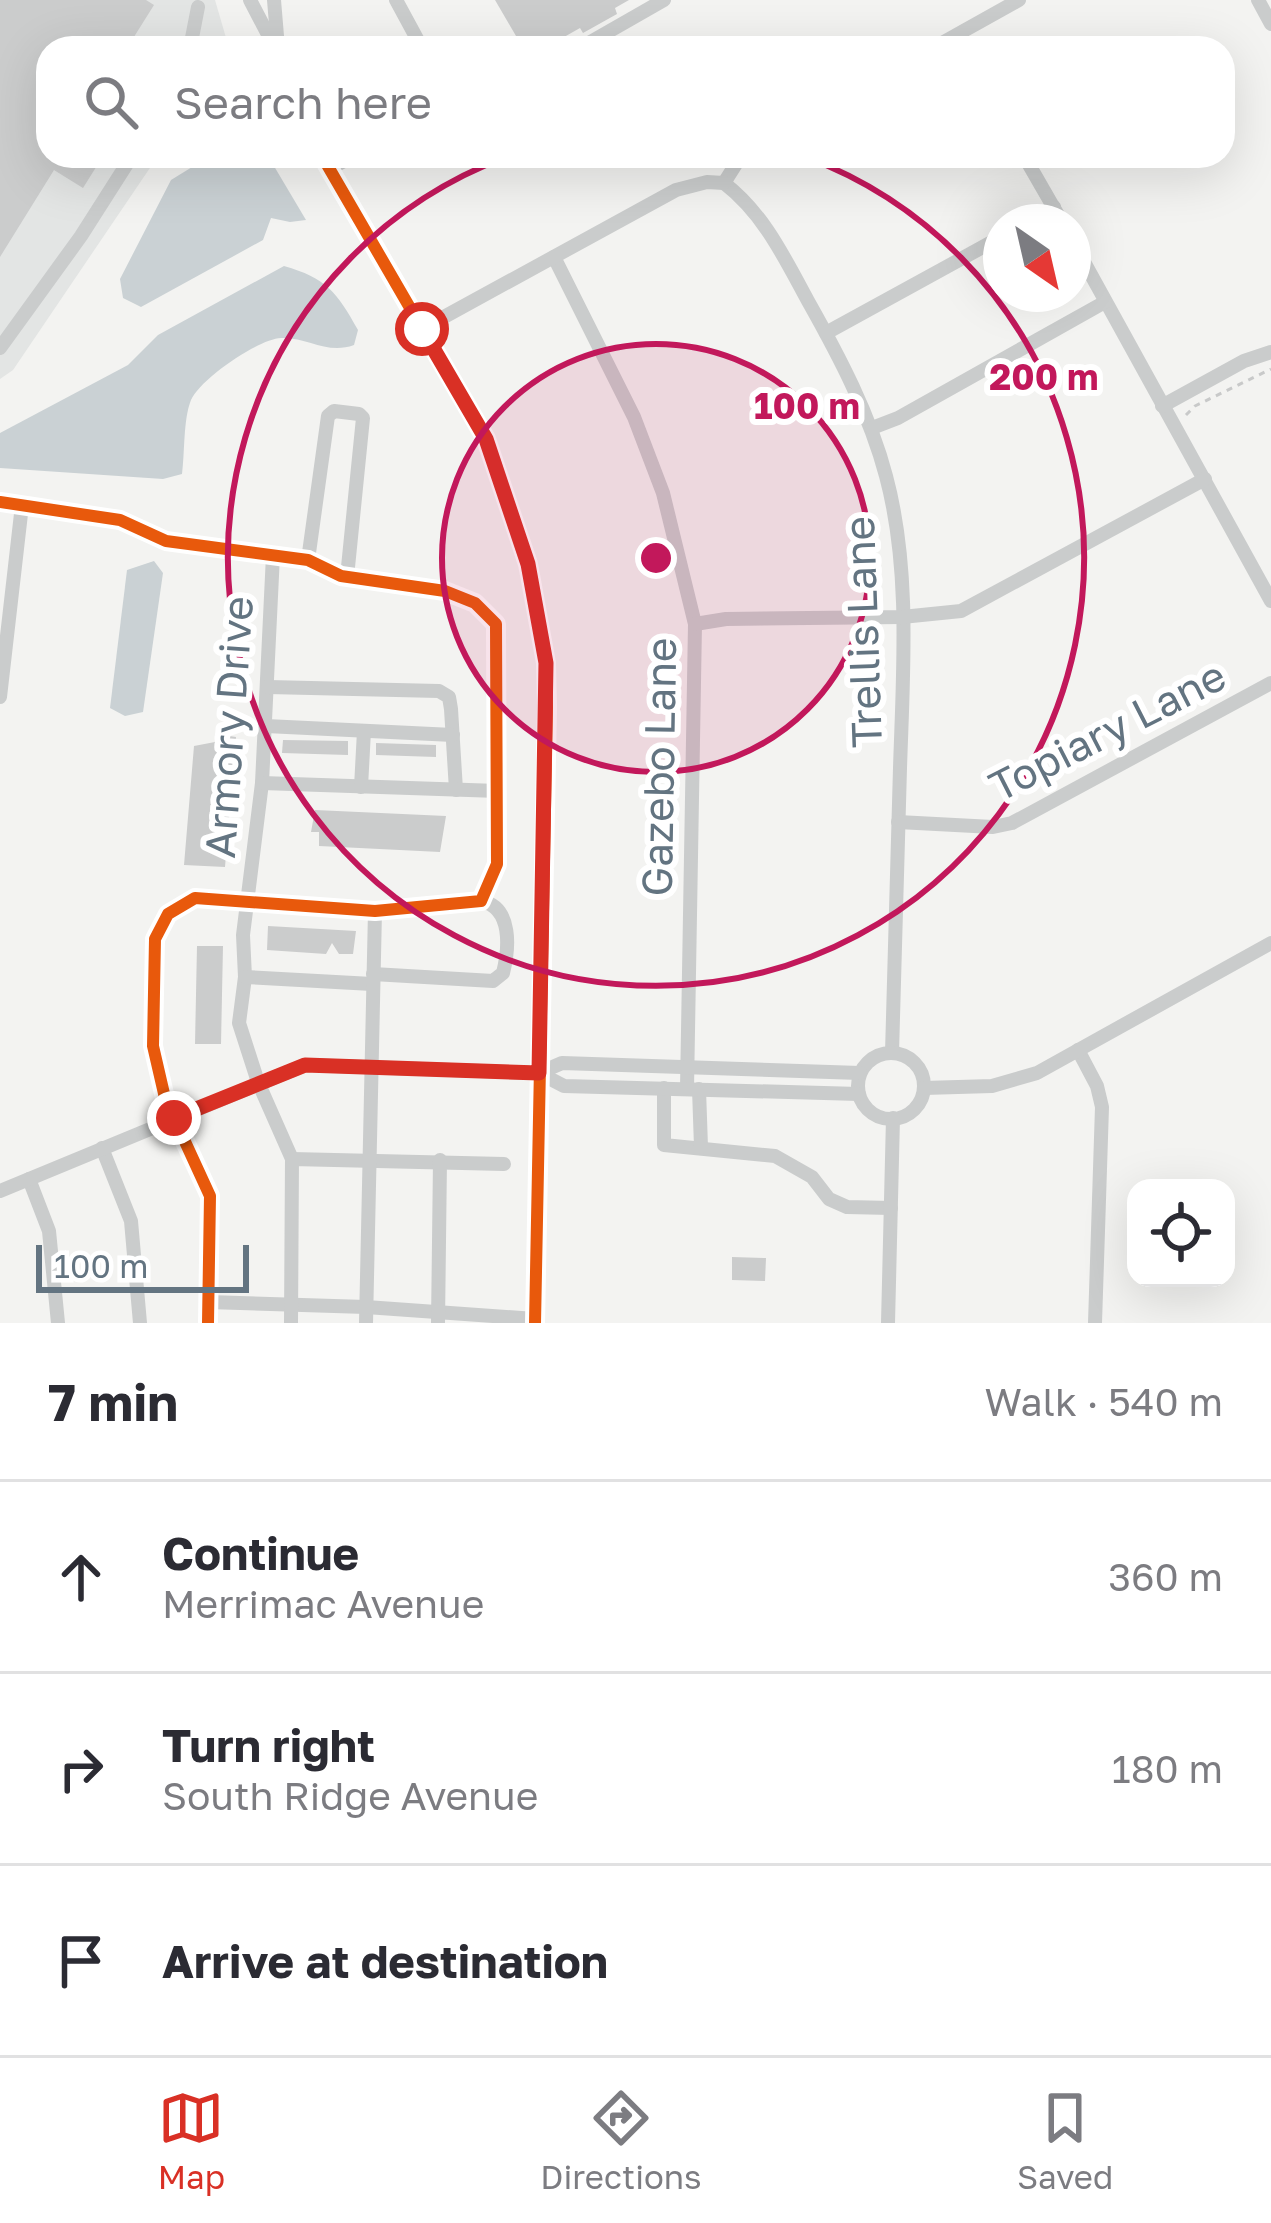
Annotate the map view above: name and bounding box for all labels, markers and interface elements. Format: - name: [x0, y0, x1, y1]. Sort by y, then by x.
- search box: [36, 36, 1235, 168]
- icon: search: [78, 69, 144, 135]
- text: Search here: [174, 75, 432, 129]
- north arrow: [983, 204, 1091, 312]
- route start: [395, 302, 449, 356]
- text: 200 m: [989, 355, 1099, 398]
- text: 100 m: [754, 384, 860, 427]
- street label: Trellis Lane: [833, 515, 891, 749]
- centre of rings: [635, 537, 677, 579]
- street label: Armory Drive: [194, 594, 262, 860]
- street label: Gazebo Lane: [631, 637, 685, 897]
- street label: Topiary Lane: [981, 649, 1233, 811]
- route end: [147, 1091, 201, 1145]
- map controls: [1127, 1179, 1235, 1287]
- button: locate: [1127, 1179, 1235, 1287]
- scale bar: [36, 1239, 249, 1292]
- text: 100 m: [54, 1246, 148, 1285]
- text: 7 min: [48, 1371, 178, 1432]
- text: Walk · 540 m: [985, 1378, 1223, 1425]
- text: Continue: [162, 1526, 359, 1580]
- icon: ahead: [48, 1544, 114, 1610]
- text: 360 m: [1108, 1553, 1223, 1600]
- text: Merrimac Avenue: [162, 1580, 484, 1627]
- text: Turn right: [162, 1718, 375, 1772]
- icon: right: [48, 1736, 114, 1802]
- text: 180 m: [1112, 1745, 1223, 1792]
- text: South Ridge Avenue: [162, 1772, 538, 1819]
- icon: arrive: [48, 1928, 114, 1994]
- text: Arrive at destination: [162, 1934, 608, 1988]
- tab: Map: [158, 2085, 225, 2196]
- tab: Directions: [540, 2085, 702, 2196]
- tab: Saved: [1017, 2085, 1113, 2196]

